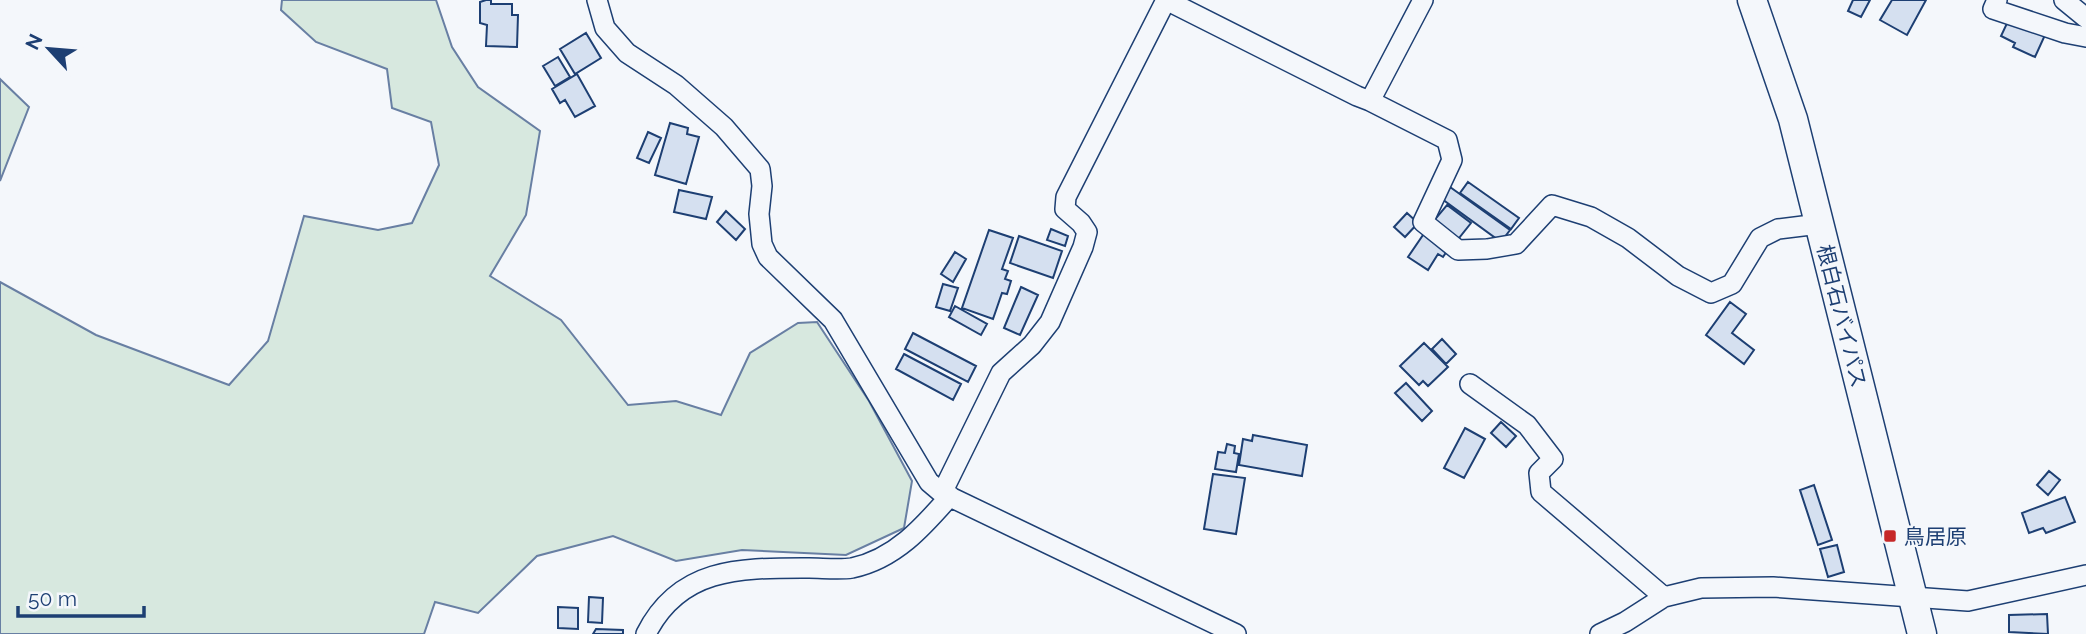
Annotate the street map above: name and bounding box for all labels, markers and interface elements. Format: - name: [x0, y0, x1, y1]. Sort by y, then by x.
- north arrow: [14, 14, 84, 84]
- text: N: [21, 30, 47, 53]
- street label: 根白石バイパス: [1812, 242, 1872, 390]
- place label: 鳥居原: [1904, 524, 1967, 549]
- marker: 鳥居原: [1882, 528, 1898, 544]
- scale bar: [18, 574, 144, 618]
- text: 50 m: [28, 586, 77, 611]

